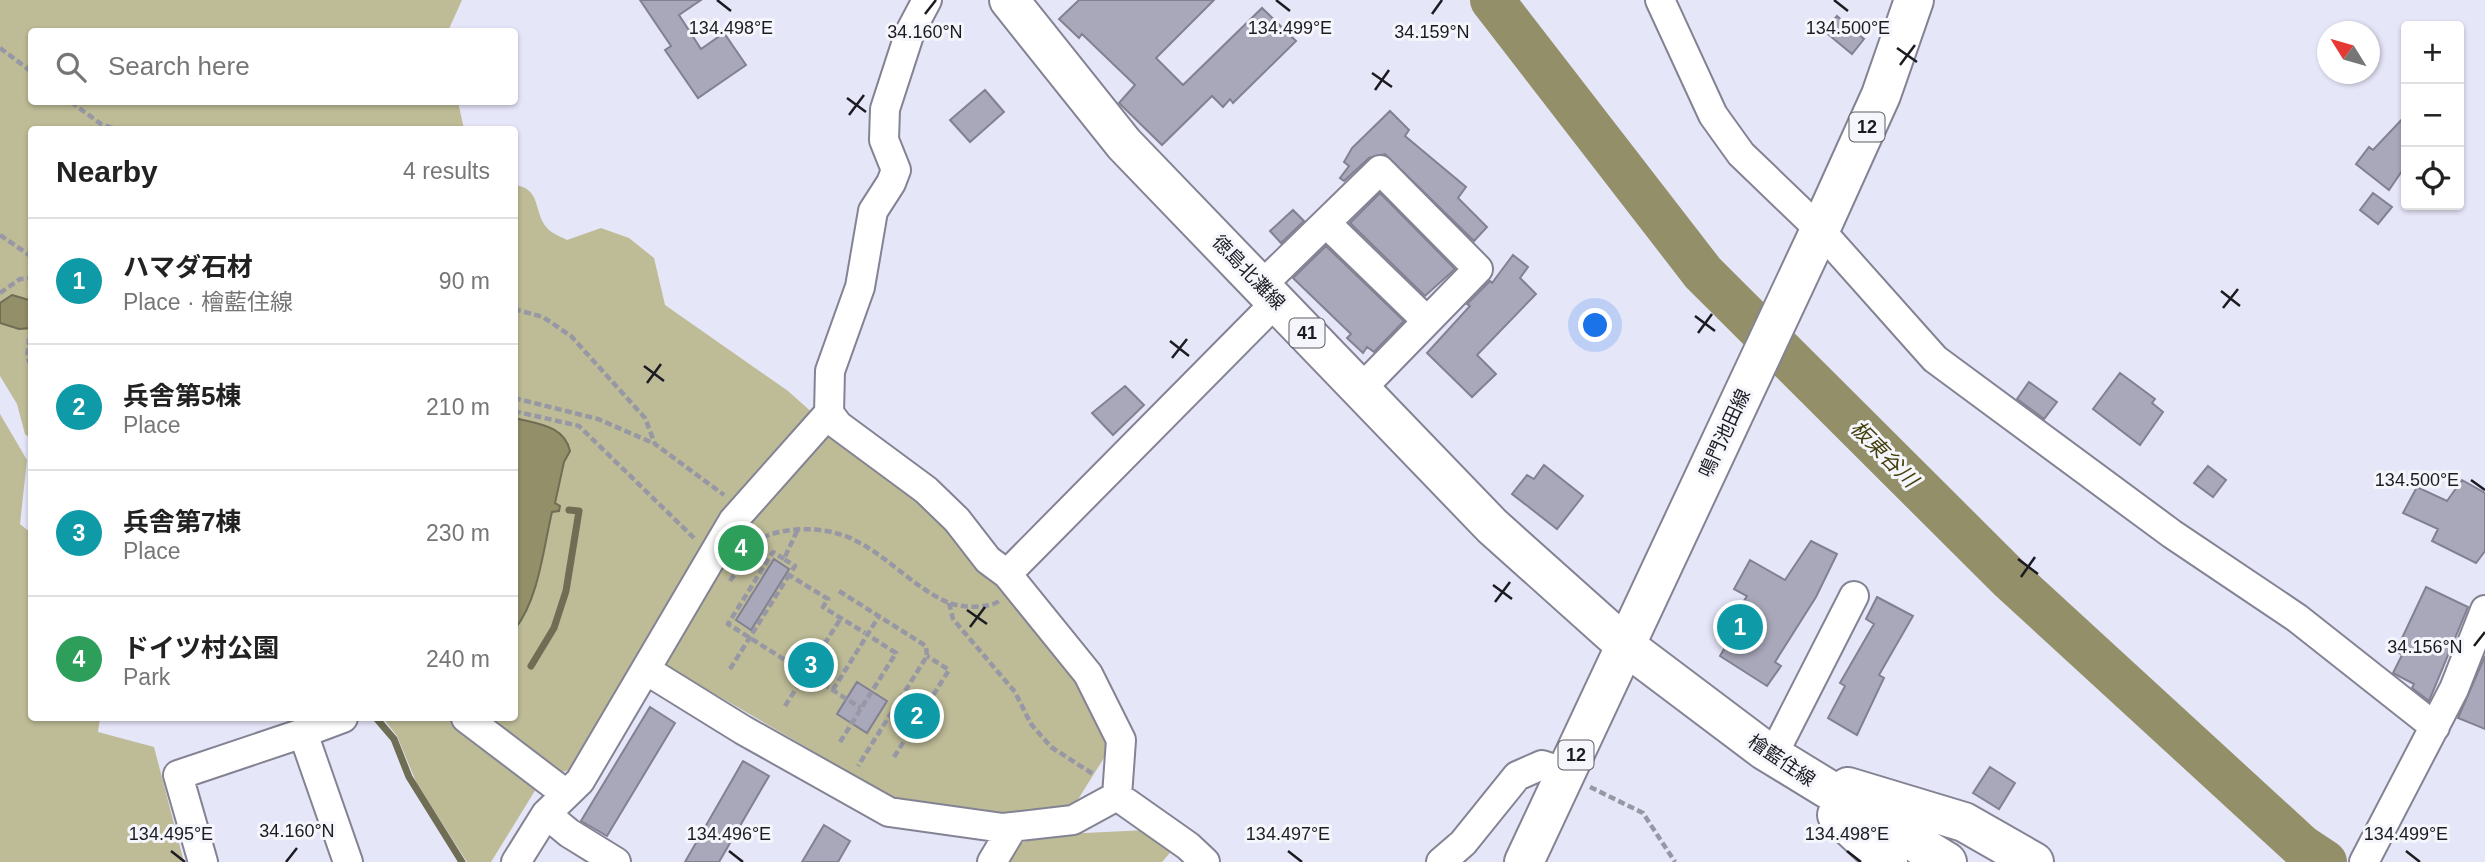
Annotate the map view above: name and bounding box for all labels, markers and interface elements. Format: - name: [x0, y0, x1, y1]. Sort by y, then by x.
- text: 134.498°E: [689, 18, 773, 38]
- text: 134.499°E: [1248, 18, 1332, 38]
- text: 134.500°E: [1806, 18, 1890, 38]
- north arrow: [2317, 21, 2380, 84]
- map controls: [2401, 21, 2464, 210]
- button: +: [2401, 21, 2464, 84]
- text: 34.160°N: [887, 22, 963, 42]
- text: 34.159°N: [1394, 22, 1470, 42]
- search box: [28, 28, 518, 105]
- icon: search: [52, 48, 90, 86]
- text: Search here: [108, 51, 250, 81]
- button: −: [2401, 84, 2464, 147]
- road number: 12: [1850, 112, 1884, 142]
- button: locate: [2401, 147, 2464, 210]
- text: Nearby: [56, 155, 158, 188]
- text: 4 results: [403, 158, 490, 184]
- street label: 徳島北灘線: [1208, 231, 1289, 314]
- text: ハマダ石材: [123, 252, 253, 282]
- text: 1: [73, 268, 85, 294]
- text: 90 m: [439, 268, 490, 294]
- text: Place · 檜藍住線: [123, 289, 293, 315]
- your location: [1578, 308, 1612, 342]
- road number: 41: [1290, 318, 1324, 348]
- text: 兵舎第5棟: [123, 381, 241, 411]
- street label: 鳴門池田線: [1695, 386, 1754, 481]
- text: 2: [73, 394, 85, 420]
- text: 210 m: [426, 394, 490, 420]
- text: Place: [123, 412, 181, 438]
- water label: 板東谷川: [1847, 416, 1924, 493]
- text: 134.500°E: [2375, 470, 2459, 490]
- text: 兵舎第7棟: [123, 507, 241, 537]
- text: 3: [73, 520, 85, 546]
- text: 230 m: [426, 520, 490, 546]
- pin: 4: [718, 522, 764, 574]
- text: Place: [123, 538, 181, 564]
- pin: 1: [1717, 601, 1763, 653]
- text: ドイツ村公園: [123, 633, 279, 663]
- text: 34.156°N: [2387, 637, 2463, 657]
- pin: 3: [788, 639, 834, 691]
- text: 4: [73, 646, 85, 672]
- text: 240 m: [426, 646, 490, 672]
- text: Park: [123, 664, 170, 690]
- pin: 2: [894, 690, 940, 742]
- street label: 檜藍住線: [1744, 730, 1819, 790]
- road number: 12: [1558, 740, 1594, 770]
- text: 34.160°N: [259, 821, 335, 841]
- text: 134.495°E: [129, 824, 213, 844]
- text: 134.496°E: [687, 824, 771, 844]
- text: 134.497°E: [1246, 824, 1330, 844]
- text: 134.498°E: [1805, 824, 1889, 844]
- text: 134.499°E: [2364, 824, 2448, 844]

